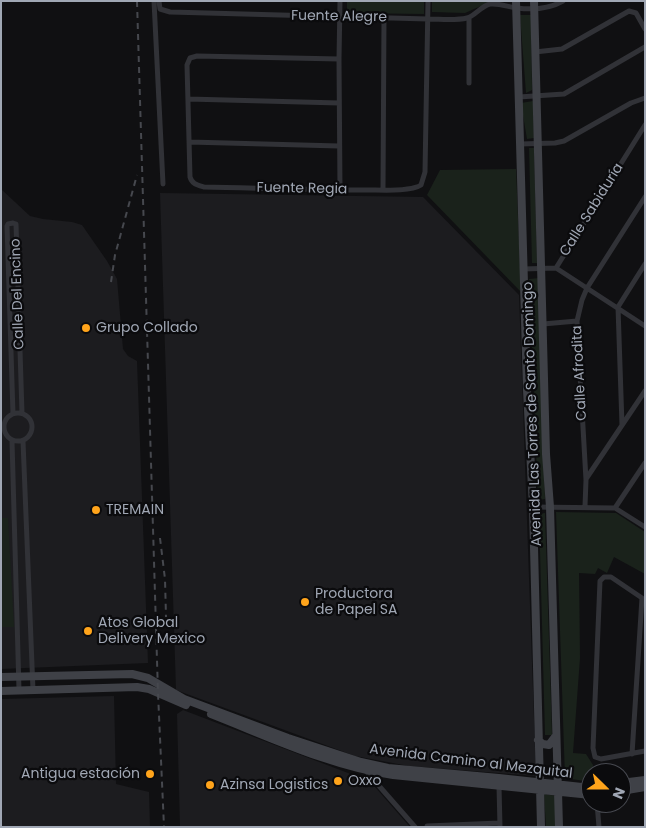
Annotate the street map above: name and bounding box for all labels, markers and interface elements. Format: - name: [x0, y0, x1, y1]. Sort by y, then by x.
- street label: Fuente Alegre: [291, 8, 387, 26]
- street label: Calle Sabiduría: [557, 160, 627, 260]
- street label: Fuente Regia: [256, 180, 348, 198]
- street label: Calle Del Encino: [8, 238, 28, 350]
- street label: Avenida Las Torres de Santo Domingo: [520, 281, 546, 547]
- place label: Grupo Collado: [96, 320, 198, 336]
- marker: Grupo Collado: [80, 322, 92, 334]
- street label: Calle Afrodita: [569, 325, 591, 421]
- place label: TREMAIN: [106, 502, 164, 518]
- marker: TREMAIN: [90, 504, 102, 516]
- place label: Productora de Papel SA: [315, 586, 397, 618]
- marker: Productora de Papel SA: [299, 596, 311, 608]
- place label: Atos Global Delivery Mexico: [98, 615, 205, 648]
- marker: Atos Global Delivery Mexico: [82, 625, 94, 637]
- street label: Avenida Camino al Mezquital: [369, 741, 573, 783]
- north arrow: [581, 763, 631, 813]
- place label: Antigua estación: [21, 766, 140, 782]
- marker: Antigua estación: [144, 768, 156, 780]
- place label: Oxxo: [348, 773, 381, 789]
- marker: Oxxo: [332, 775, 344, 787]
- place label: Azinsa Logistics: [220, 777, 328, 793]
- marker: Azinsa Logistics: [204, 779, 216, 791]
- text: N: [608, 785, 630, 802]

